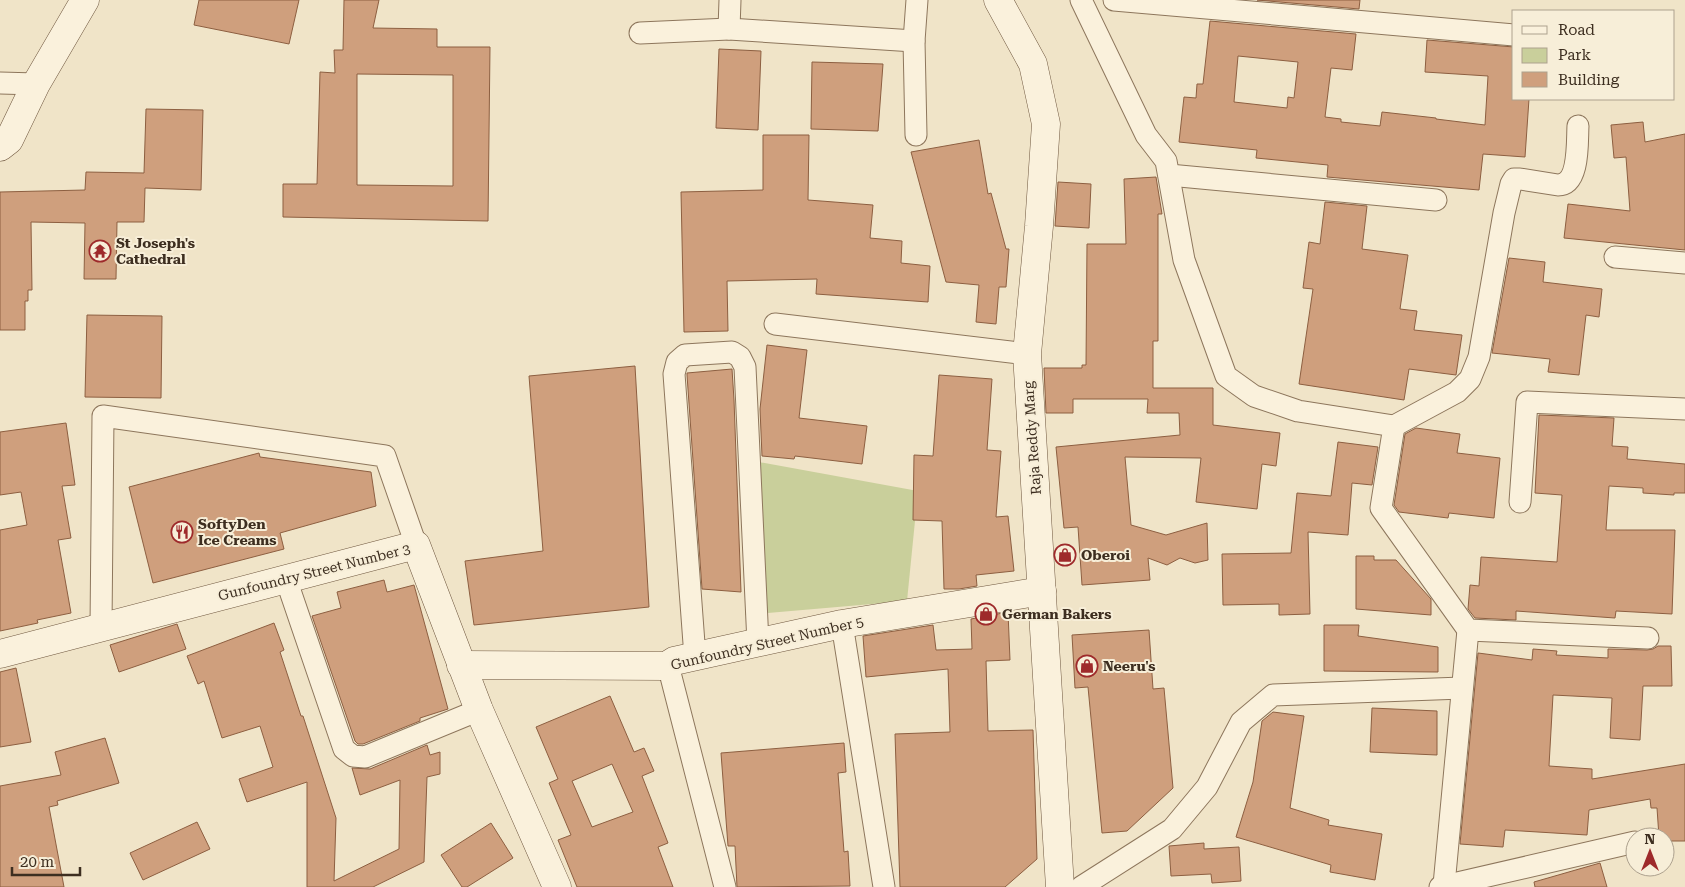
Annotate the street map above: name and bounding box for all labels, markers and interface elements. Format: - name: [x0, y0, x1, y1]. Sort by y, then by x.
- legend: [1512, 10, 1675, 100]
- text: Road: [1558, 21, 1595, 39]
- text: Park: [1558, 46, 1592, 64]
- text: Building: [1558, 71, 1620, 89]
- place label: St Joseph's Cathedral: [116, 235, 195, 267]
- temple icon: St Joseph's Cathedral: [88, 239, 112, 263]
- street label: Raja Reddy Marg: [1020, 381, 1044, 495]
- place label: SoftyDen Ice Creams: [198, 516, 277, 548]
- restaurant icon: SoftyDen Ice Creams: [170, 520, 194, 544]
- street label: Gunfoundry Street Number 3: [216, 540, 412, 604]
- shop icon: Oberoi: [1053, 543, 1077, 567]
- place label: Oberoi: [1081, 547, 1130, 563]
- shop icon: German Bakers: [974, 602, 998, 626]
- place label: German Bakers: [1002, 606, 1111, 622]
- street label: Gunfoundry Street Number 5: [669, 613, 865, 673]
- shop icon: Neeru's: [1075, 654, 1099, 678]
- place label: Neeru's: [1103, 658, 1155, 674]
- north arrow: [1625, 827, 1675, 877]
- text: N: [1645, 831, 1656, 847]
- scale bar: [12, 844, 80, 876]
- text: 20 m: [20, 853, 55, 871]

